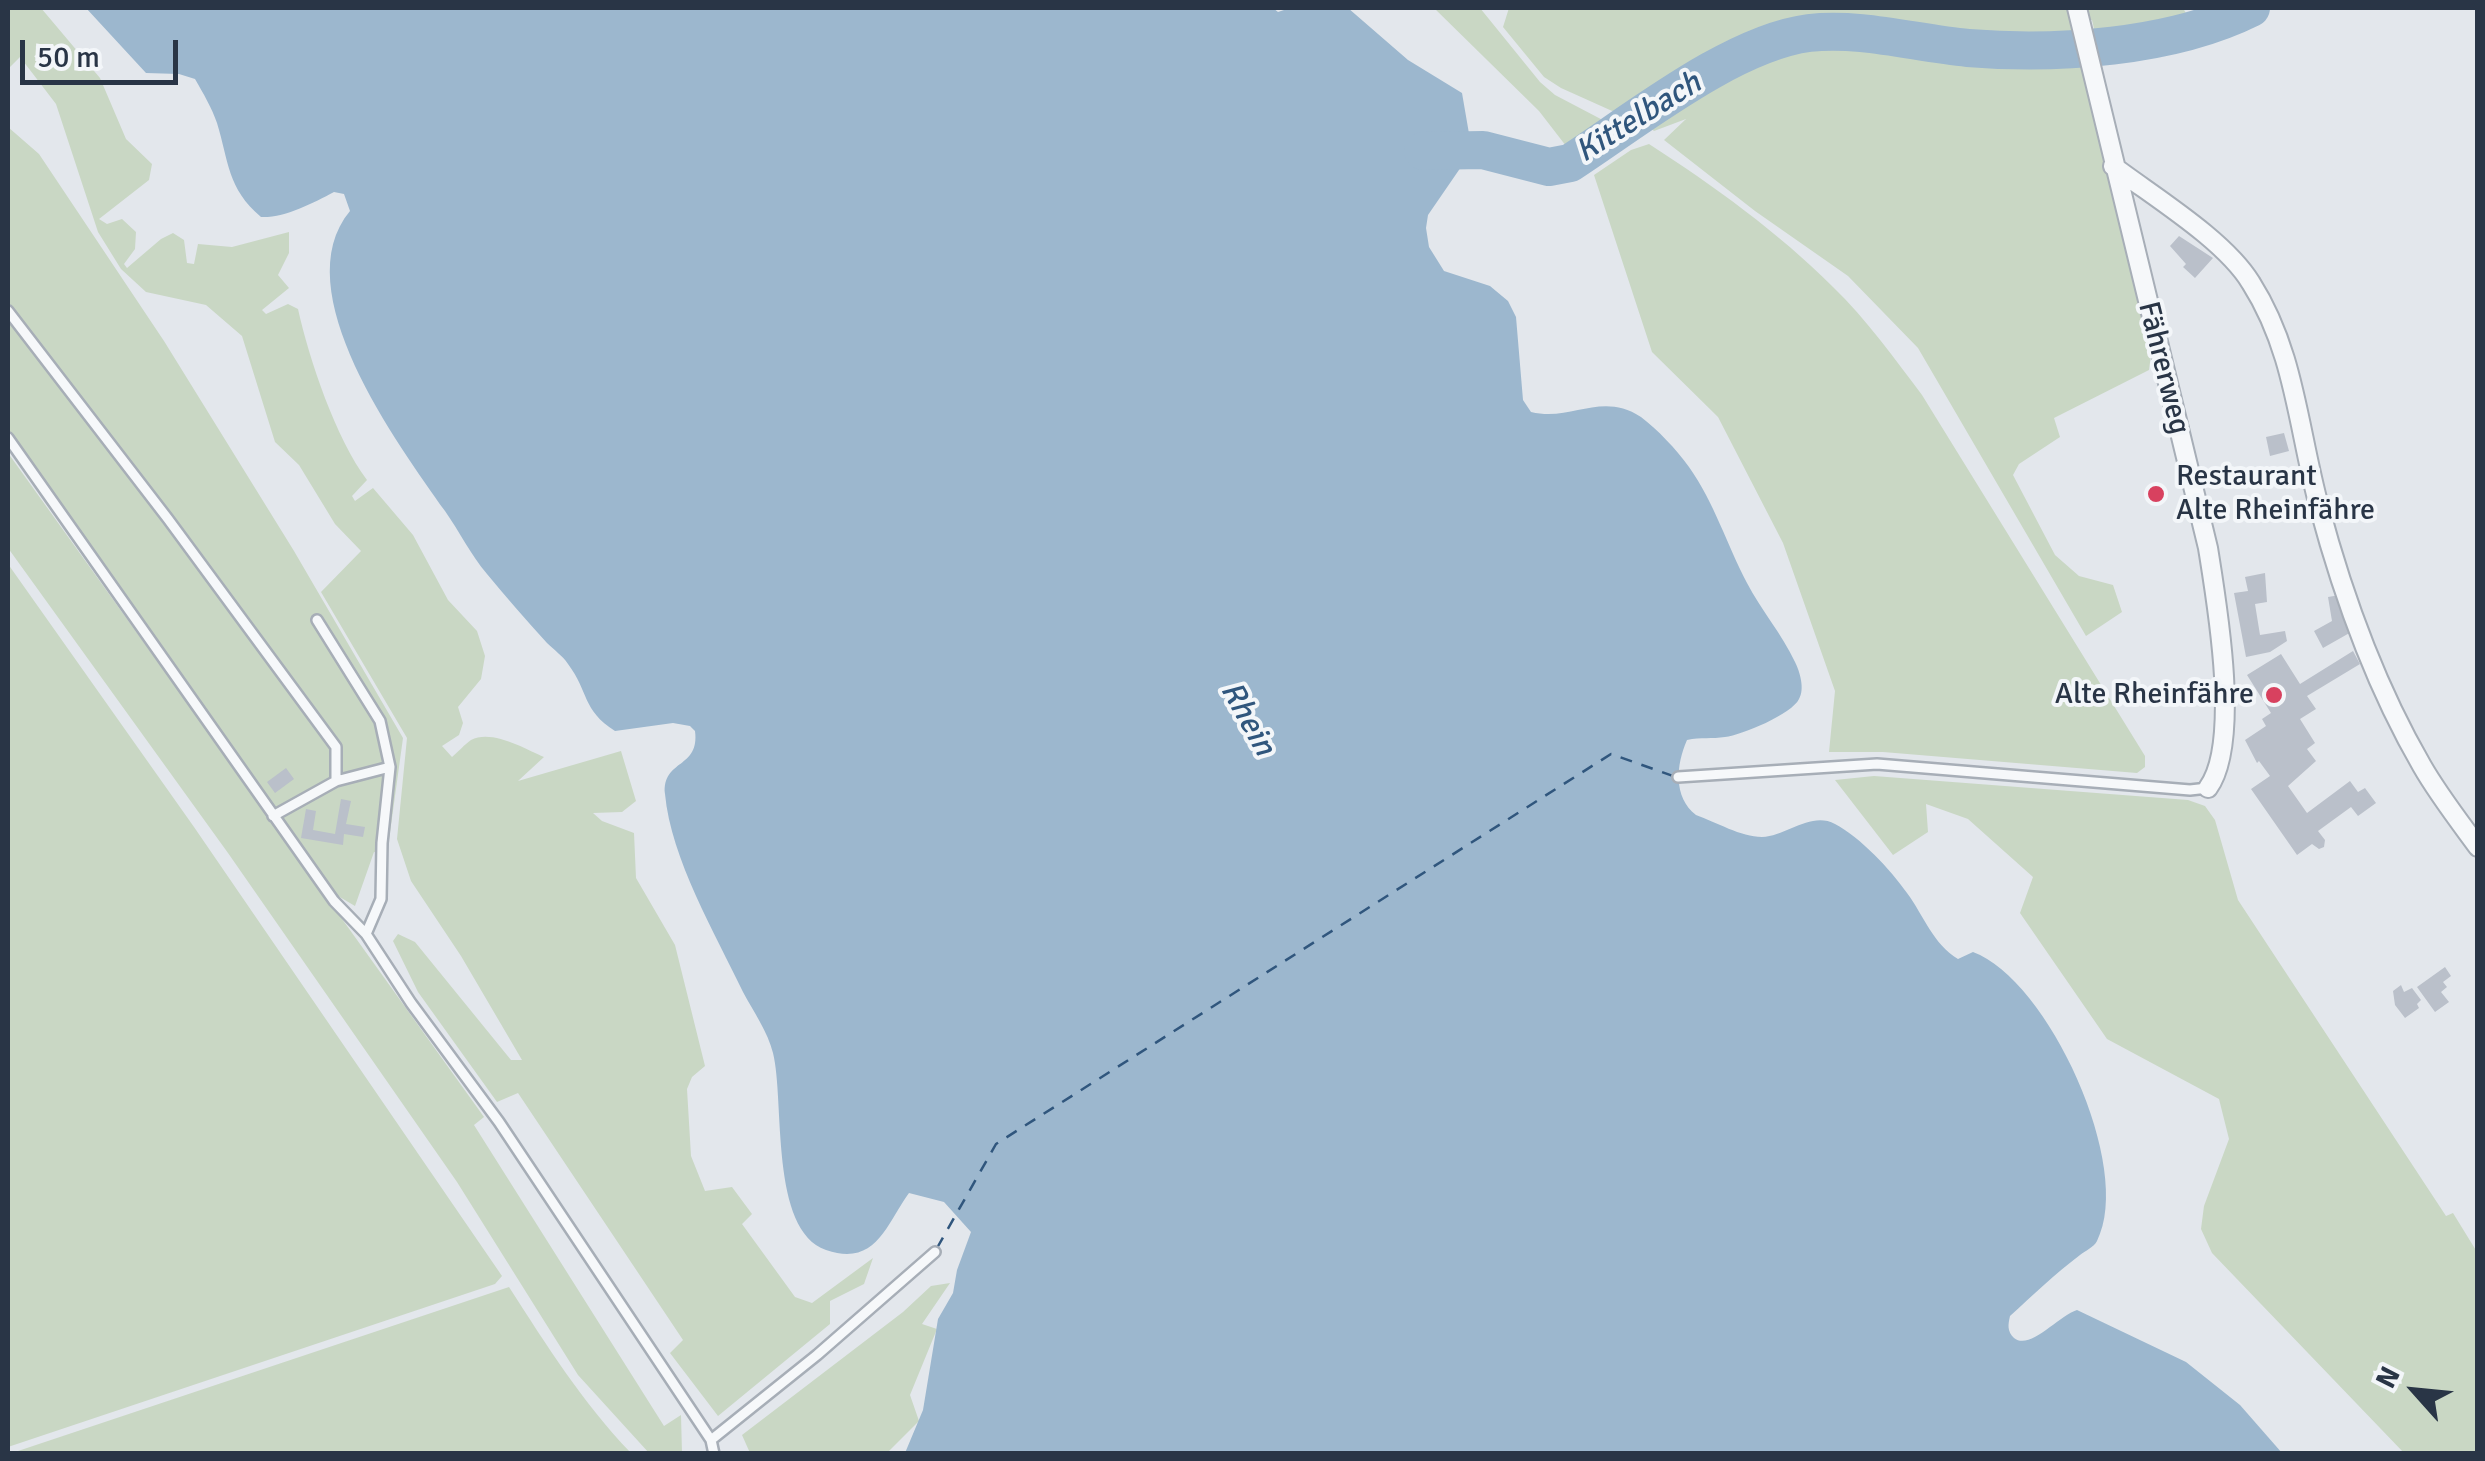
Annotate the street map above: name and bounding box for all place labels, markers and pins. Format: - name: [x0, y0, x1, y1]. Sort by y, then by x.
- place label: Restaurant Alte Rheinfähre: [2176, 459, 2375, 530]
- marker: Restaurant Alte Rheinfähre: [2145, 483, 2167, 505]
- place label: Alte Rheinfähre: [2055, 677, 2254, 713]
- marker: Alte Rheinfähre: [2263, 684, 2285, 706]

